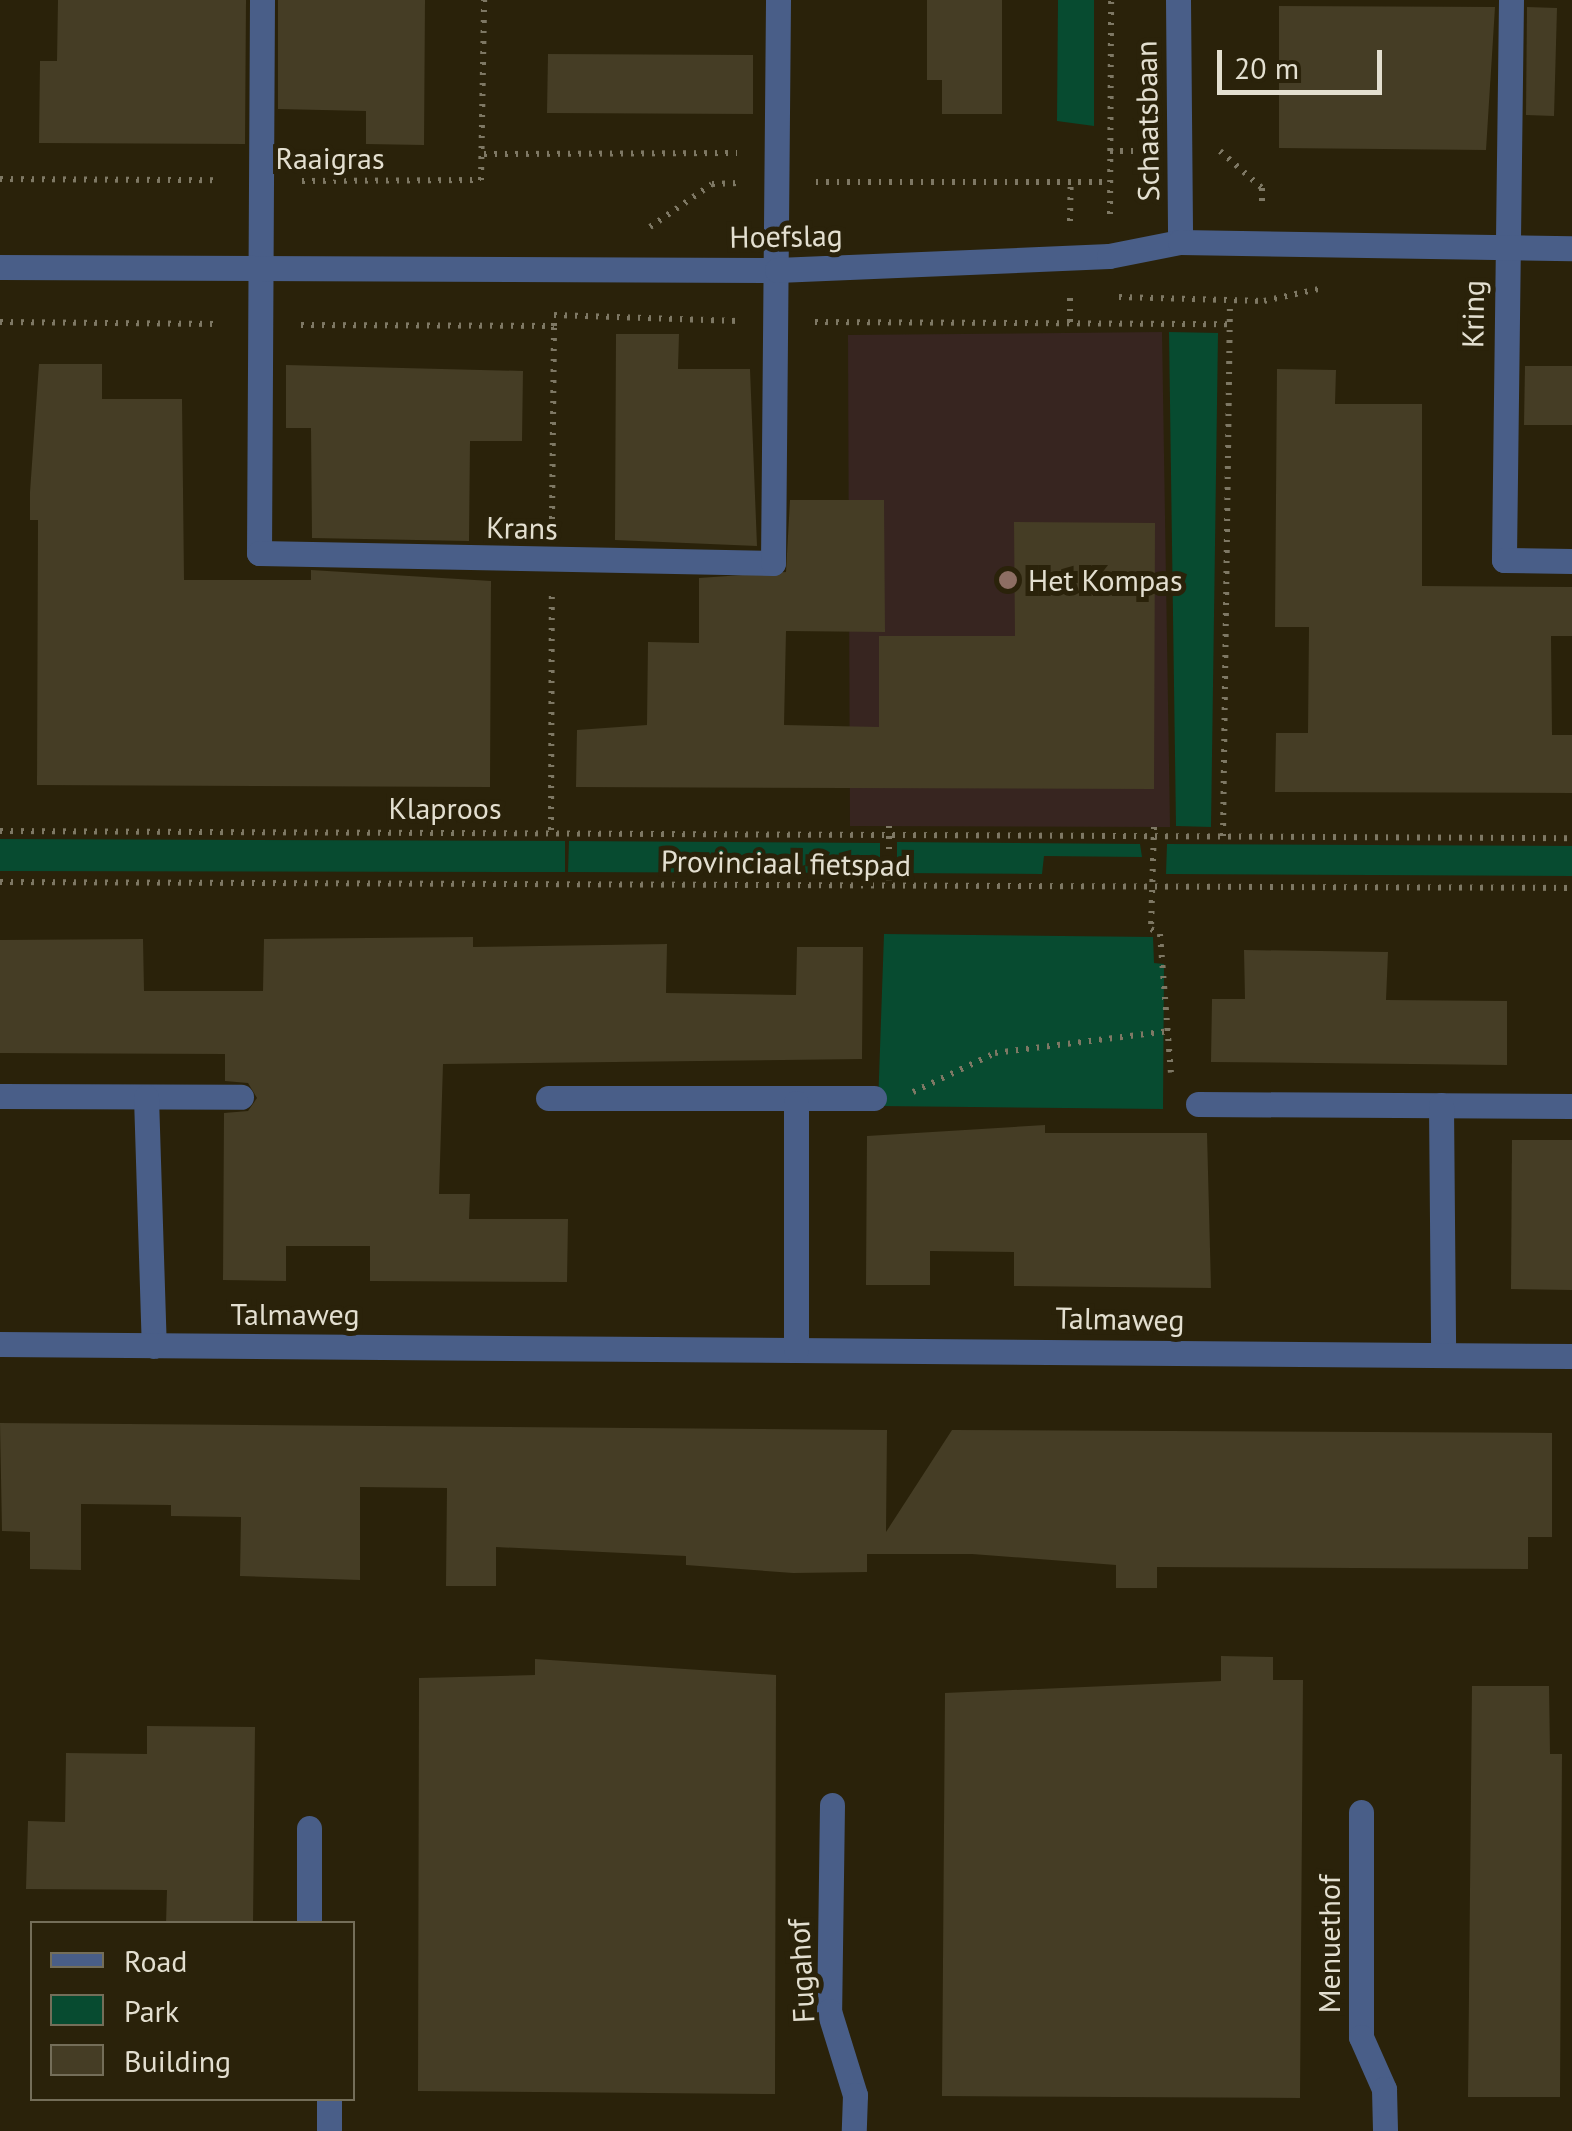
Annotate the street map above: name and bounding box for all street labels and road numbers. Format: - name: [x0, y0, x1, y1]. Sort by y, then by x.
- street label: Schaatsbaan: [1128, 40, 1166, 202]
- street label: Raaigras: [275, 140, 385, 176]
- street label: Hoefslag: [729, 217, 843, 255]
- street label: Kring: [1454, 280, 1492, 348]
- street label: Krans: [486, 509, 558, 547]
- street label: Klaproos: [388, 790, 502, 826]
- street label: Provinciaal fietspad: [661, 843, 911, 883]
- street label: Talmaweg: [230, 1296, 360, 1332]
- street label: Talmaweg: [1055, 1300, 1185, 1338]
- street label: Menuethof: [1311, 1875, 1347, 2013]
- street label: Fugahof: [780, 1918, 822, 2024]

